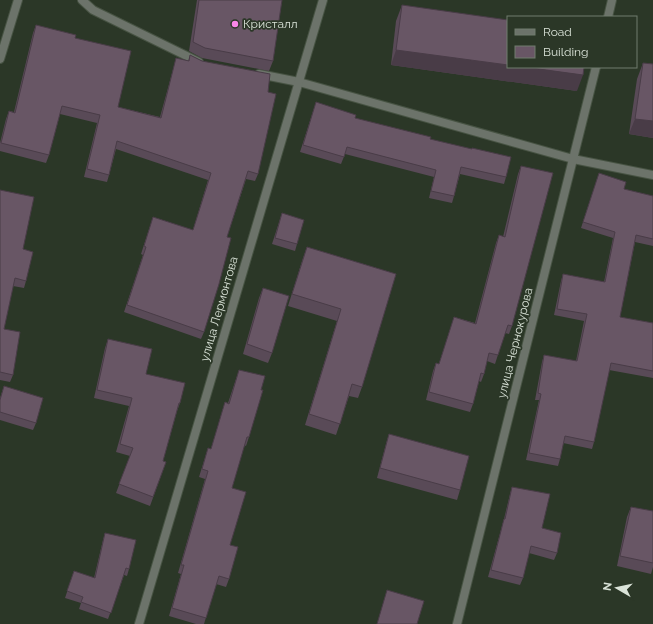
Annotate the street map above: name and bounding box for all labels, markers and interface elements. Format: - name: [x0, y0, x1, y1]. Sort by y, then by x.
- legend: [507, 16, 637, 68]
- place label: Кристалл: [243, 17, 298, 31]
- marker: Кристалл: [230, 19, 240, 29]
- text: Road: [543, 25, 572, 39]
- text: Building: [543, 45, 589, 59]
- street label: улица Лермонтова: [197, 255, 241, 363]
- street label: улица Чернокурова: [494, 286, 536, 400]
- north arrow: [597, 568, 637, 608]
- text: N: [601, 581, 615, 592]

